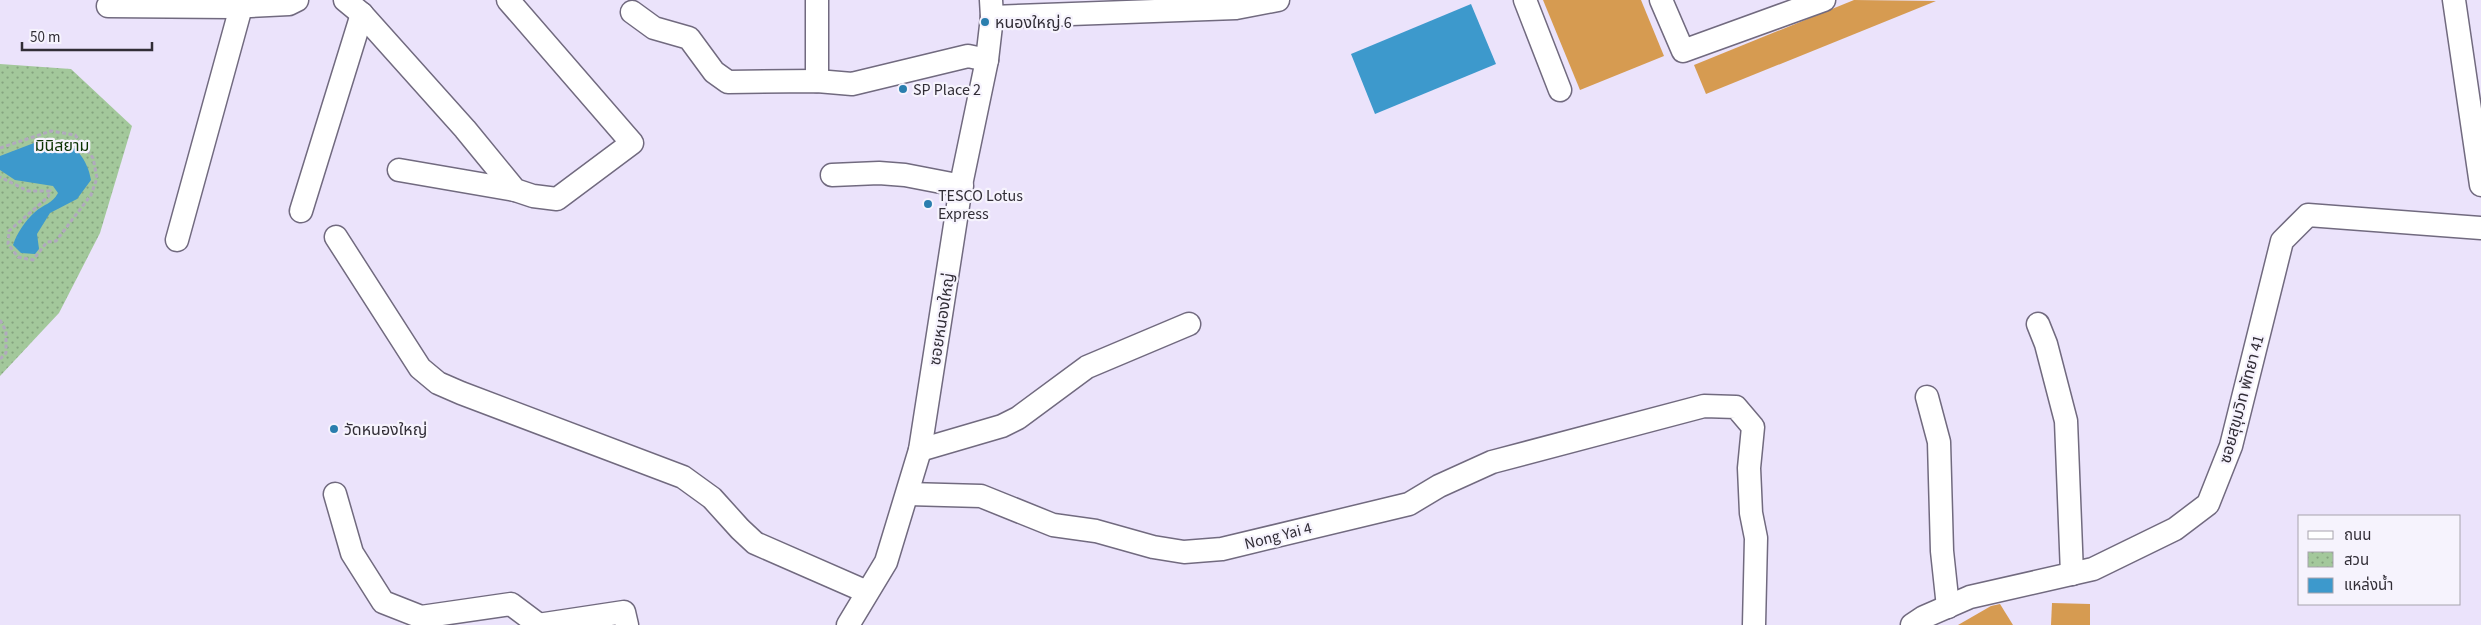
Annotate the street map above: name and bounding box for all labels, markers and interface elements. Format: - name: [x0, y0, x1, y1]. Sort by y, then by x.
- place label: หนองใหญ่ 6: [995, 12, 1072, 34]
- marker: หนองใหญ่ 6: [979, 16, 991, 28]
- scale bar: [22, 20, 152, 52]
- text: 50 m: [30, 27, 60, 48]
- place label: SP Place 2: [913, 79, 981, 101]
- marker: SP Place 2: [897, 83, 909, 95]
- park label: มินิสยาม: [35, 135, 89, 157]
- place label: TESCO Lotus Express: [938, 185, 1023, 225]
- marker: TESCO Lotus Express: [922, 198, 934, 210]
- street label: ซอยหนองใหญ่: [924, 271, 960, 367]
- street label: ซอยสุขุมวิท พัทยา 41: [2214, 333, 2270, 466]
- place label: วัดหนองใหญ่: [344, 419, 427, 441]
- marker: วัดหนองใหญ่: [328, 423, 340, 435]
- legend: [2298, 515, 2461, 605]
- street label: Nong Yai 4: [1242, 517, 1314, 555]
- text: ถนน: [2344, 525, 2371, 546]
- text: สวน: [2344, 550, 2369, 571]
- text: แหล่งน้ำ: [2344, 574, 2393, 596]

